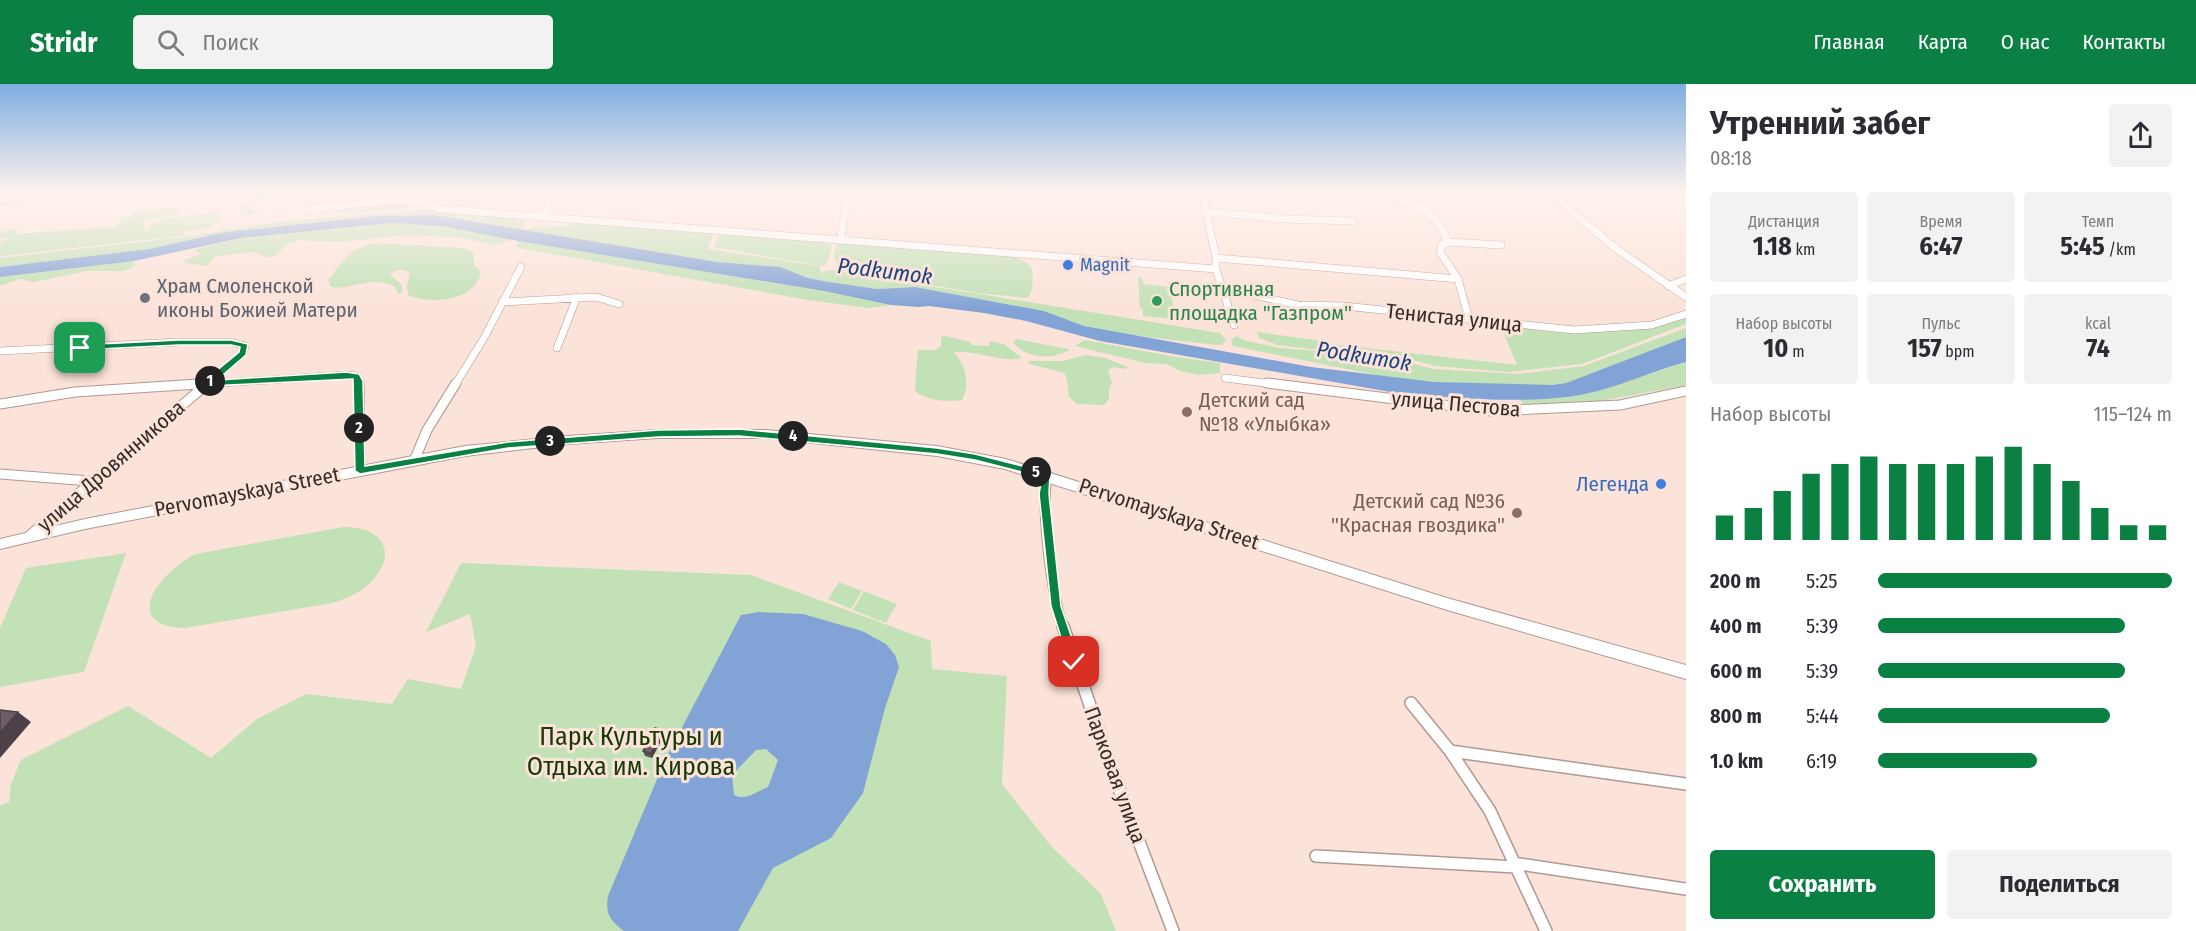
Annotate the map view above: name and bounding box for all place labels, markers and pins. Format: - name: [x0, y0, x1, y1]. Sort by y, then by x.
- place label: Magnit: [1080, 254, 1130, 276]
- marker: Magnit: [1061, 258, 1075, 272]
- place label: Храм Смоленской иконы Божией Матери: [157, 273, 358, 323]
- place label: Спортивная площадка "Газпром": [1169, 276, 1352, 326]
- marker: Храм Смоленской иконы Божией Матери: [138, 291, 152, 305]
- marker: Спортивная площадка "Газпром": [1150, 294, 1164, 308]
- pin: [54, 322, 105, 373]
- pin: 1: [195, 366, 225, 396]
- place label: Детский сад №18 «Улыбка»: [1198, 387, 1331, 437]
- marker: Детский сад №18 «Улыбка»: [1180, 405, 1194, 419]
- pin: 2: [344, 413, 374, 443]
- pin: 4: [778, 421, 808, 451]
- pin: 3: [535, 426, 565, 456]
- pin: 5: [1021, 457, 1051, 487]
- place label: Легенда: [1576, 471, 1649, 497]
- marker: Легенда: [1654, 477, 1668, 491]
- place label: Детский сад №36 "Красная гвоздика": [1331, 488, 1505, 538]
- marker: Детский сад №36 "Красная гвоздика": [1510, 506, 1524, 520]
- pin: [1048, 636, 1099, 687]

